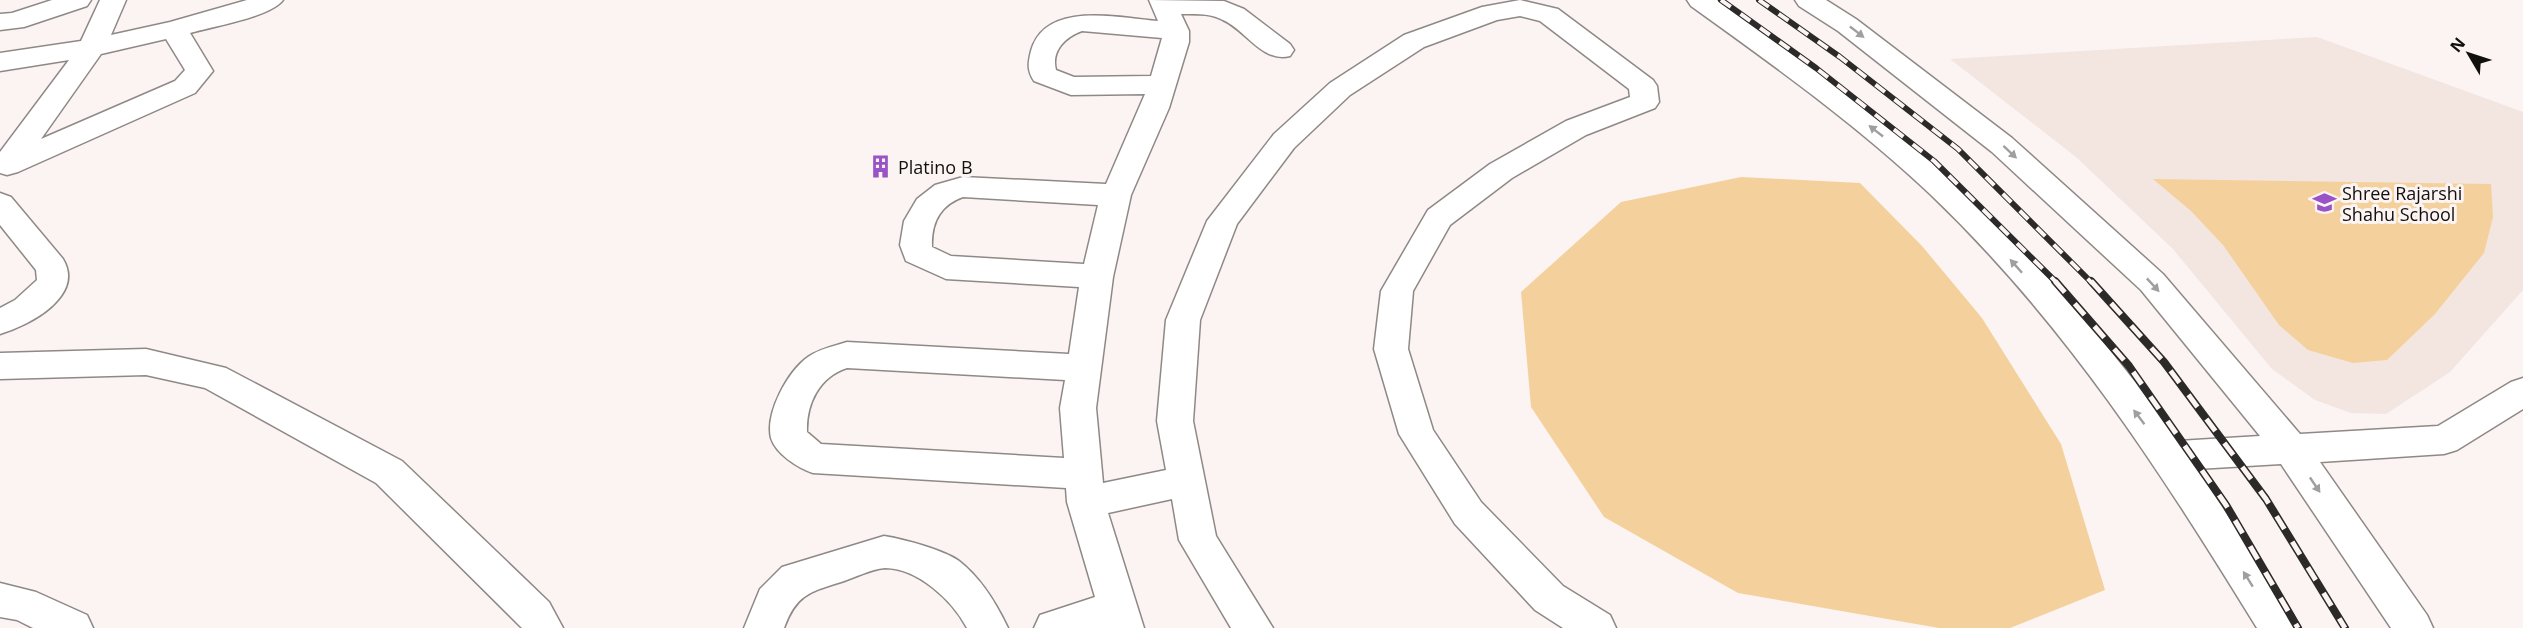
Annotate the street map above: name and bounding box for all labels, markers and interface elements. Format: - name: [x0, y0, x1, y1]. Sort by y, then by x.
- north arrow: [2439, 24, 2499, 84]
- one-way arrow: [1849, 26, 1864, 38]
- text: N: [2445, 33, 2470, 57]
- one-way arrow: [1868, 125, 1883, 137]
- one-way arrow: [2003, 145, 2018, 159]
- building icon: Platino B: [867, 154, 893, 180]
- place label: Platino B: [898, 155, 973, 179]
- place label: Shree Rajarshi Shahu School: [2342, 181, 2462, 226]
- school or university icon: Shree Rajarshi Shahu School: [2311, 190, 2337, 216]
- one-way arrow: [2009, 258, 2023, 273]
- one-way arrow: [2146, 277, 2160, 292]
- one-way arrow: [2134, 409, 2146, 424]
- one-way arrow: [2309, 477, 2321, 493]
- one-way arrow: [2242, 570, 2253, 587]

